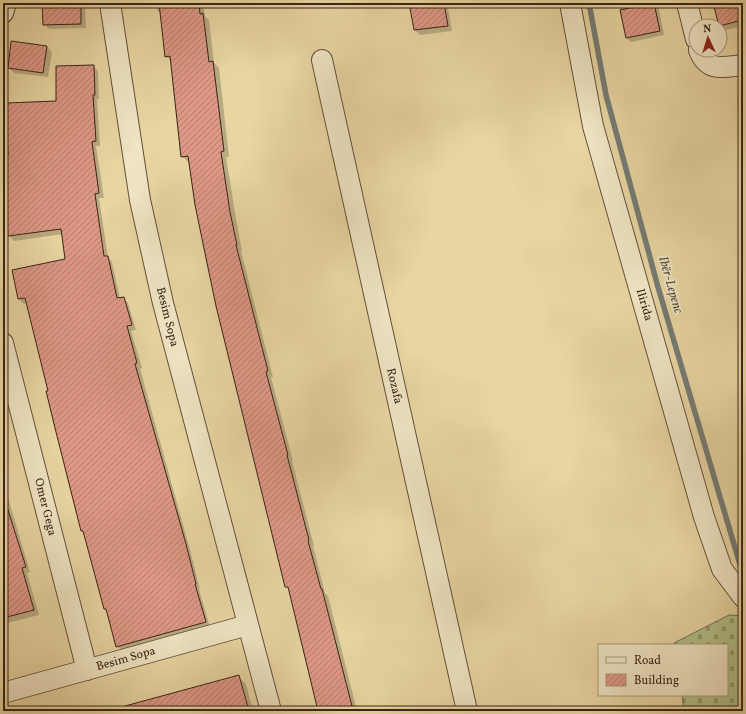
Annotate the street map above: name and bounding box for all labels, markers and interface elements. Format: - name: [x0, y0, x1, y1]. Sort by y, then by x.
- north arrow: [688, 18, 728, 58]
- text: N: [703, 22, 712, 37]
- water label: Ibër-Lepenc: [653, 254, 687, 316]
- street label: Besim Sopa: [152, 286, 182, 348]
- street label: Ilirida: [632, 287, 656, 323]
- street label: Rozafa: [382, 366, 406, 406]
- street label: Omer Gega: [30, 476, 60, 538]
- street label: Besim Sopa: [95, 643, 157, 675]
- legend: [598, 644, 728, 696]
- text: Road: [634, 653, 661, 669]
- text: Building: [634, 673, 679, 689]

